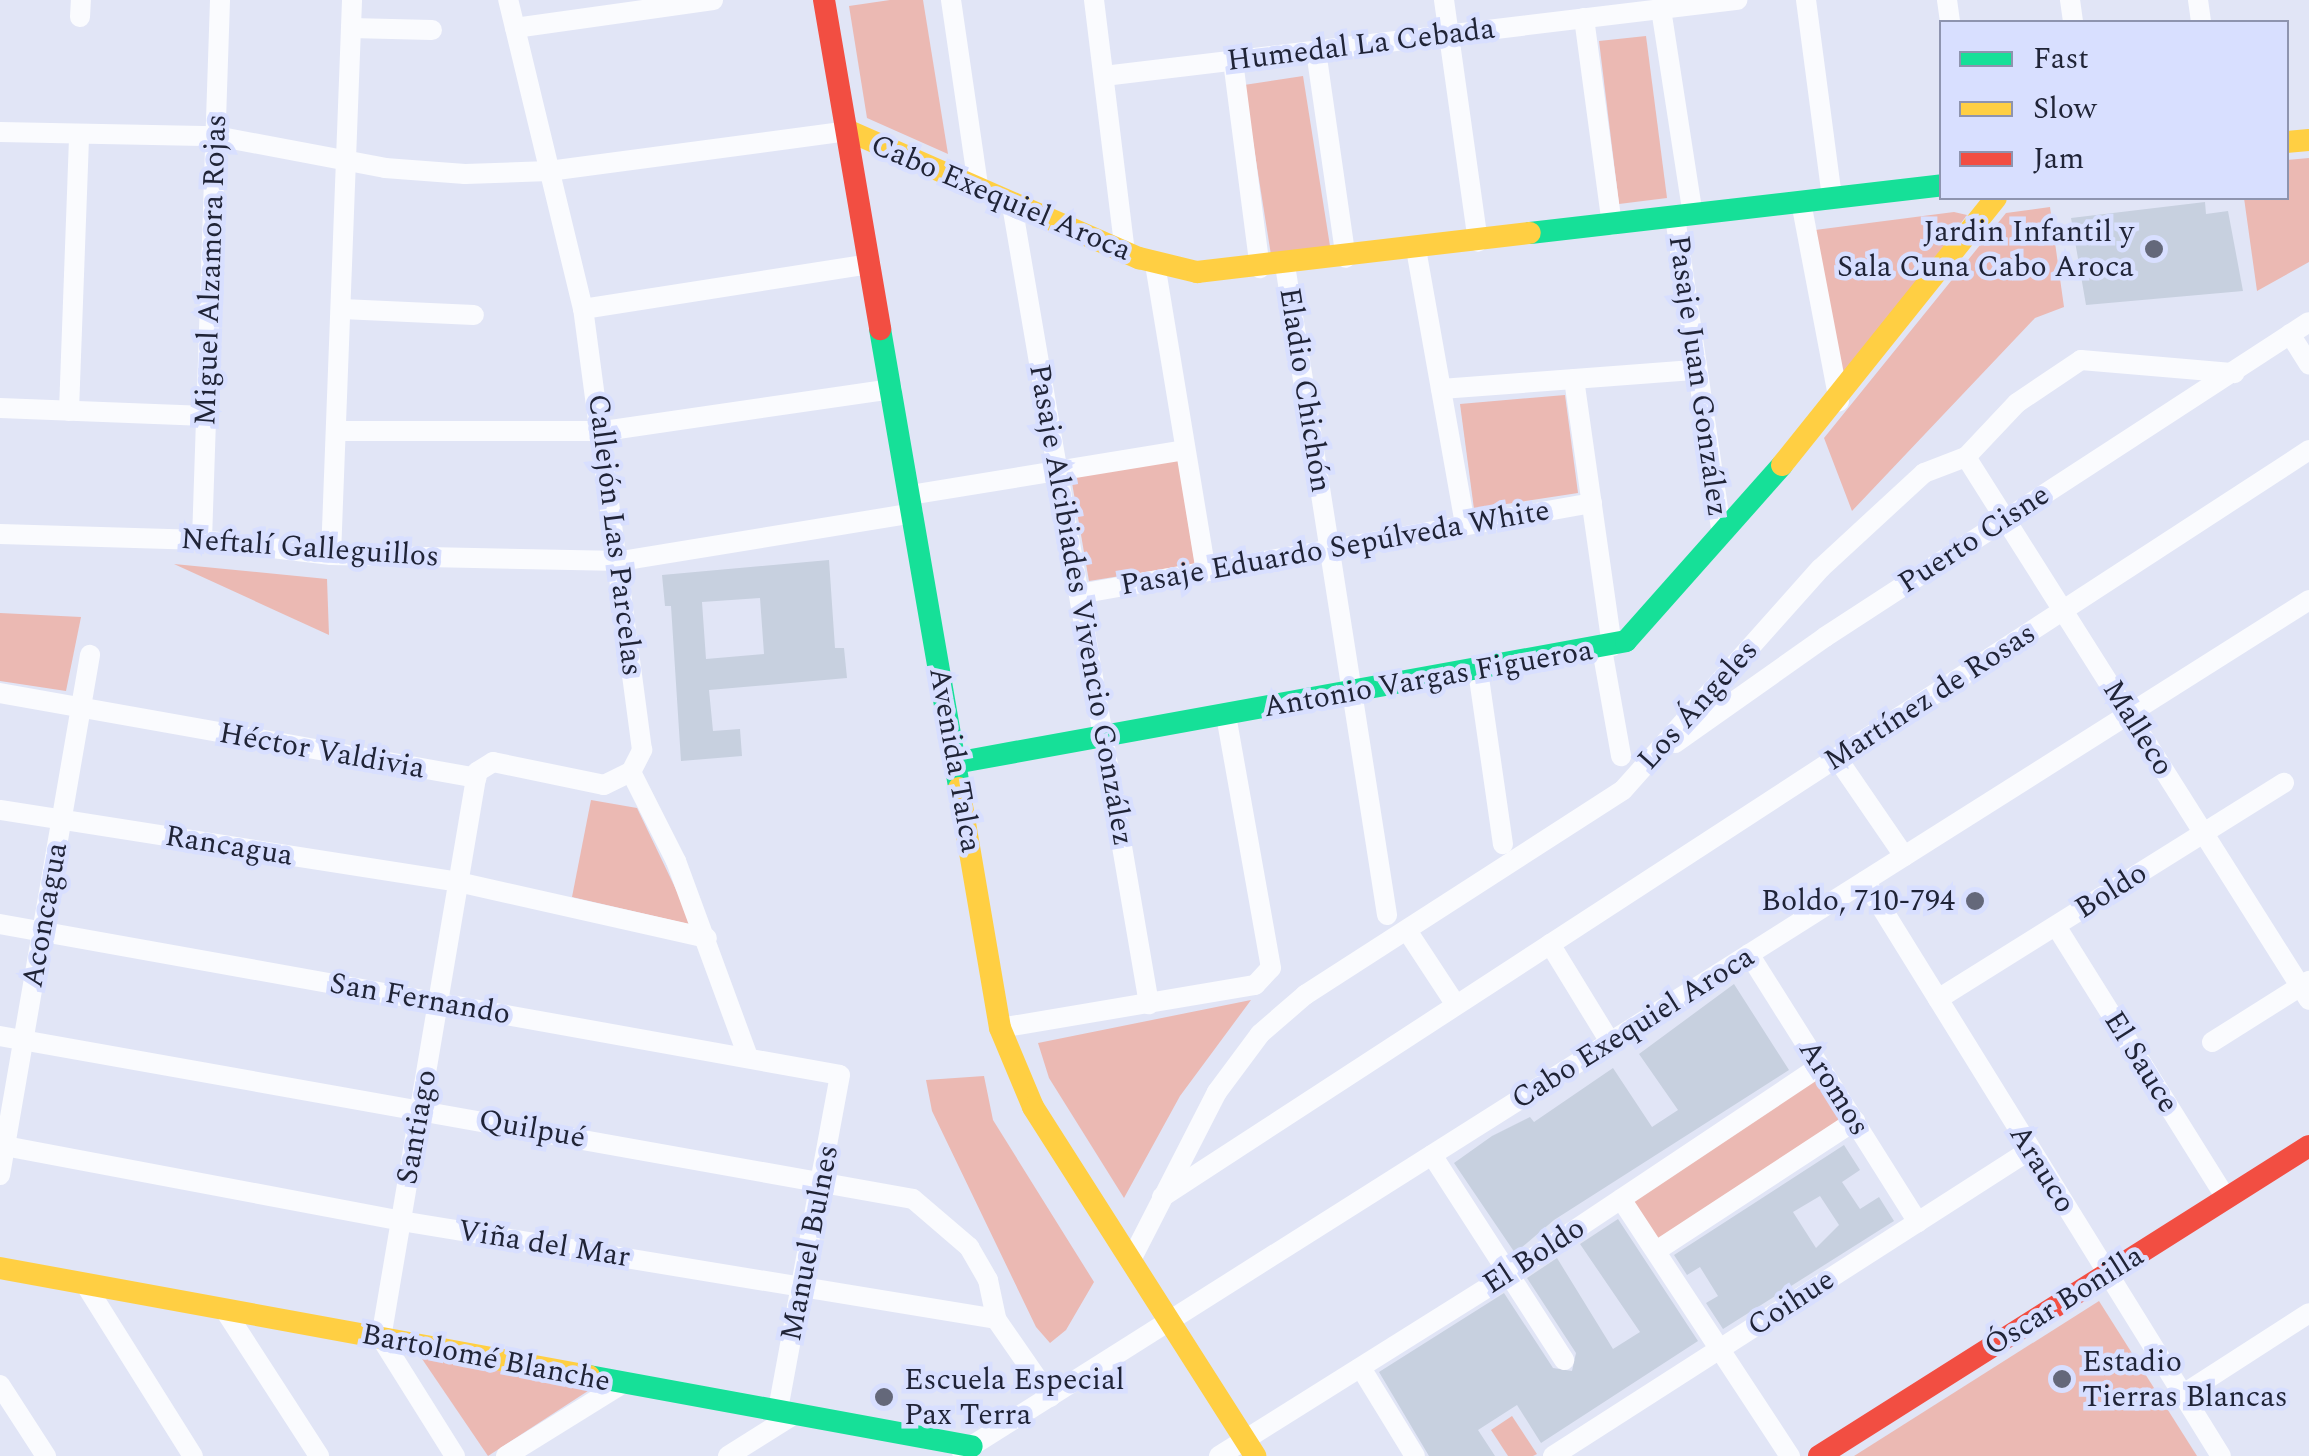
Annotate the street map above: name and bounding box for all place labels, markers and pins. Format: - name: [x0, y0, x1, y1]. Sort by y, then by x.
- place label: Jardin Infantil y Sala Cuna Cabo Aroca: [1837, 214, 2134, 284]
- marker: Jardin Infantil y Sala Cuna Cabo Aroca: [2143, 238, 2165, 260]
- place label: Boldo, 710-794: [1761, 883, 1955, 919]
- marker: Boldo, 710-794: [1964, 890, 1986, 912]
- place label: Estadio Tierras Blancas: [2082, 1344, 2288, 1414]
- place label: Escuela Especial Pax Terra: [904, 1362, 1125, 1432]
- marker: Estadio Tierras Blancas: [2051, 1368, 2073, 1390]
- marker: Escuela Especial Pax Terra: [873, 1386, 895, 1408]

